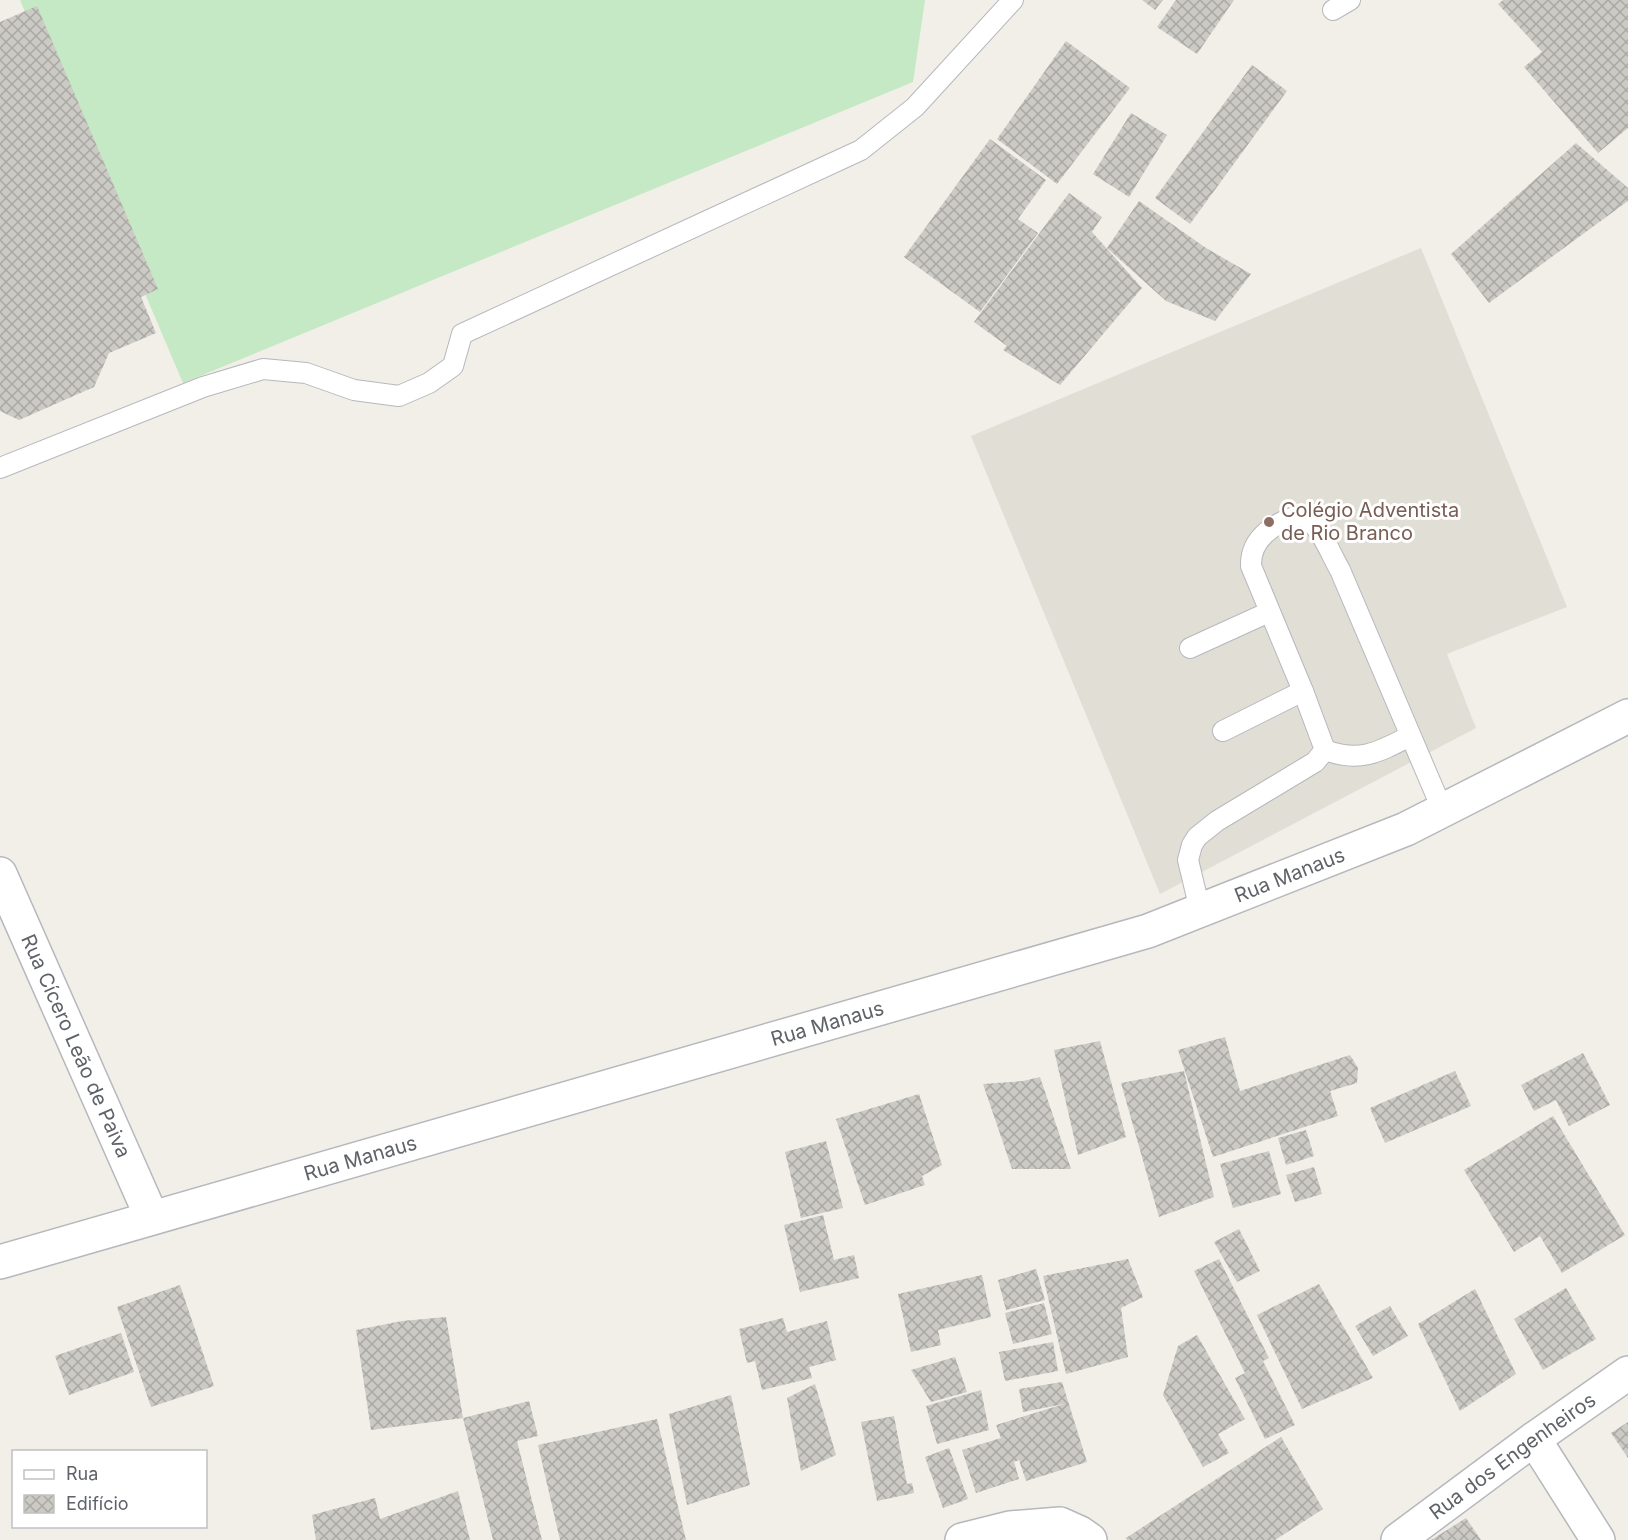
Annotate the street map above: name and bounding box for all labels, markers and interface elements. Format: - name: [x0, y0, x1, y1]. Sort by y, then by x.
- place label: Colégio Adventista de Rio Branco: [1281, 498, 1459, 545]
- marker: Colégio Adventista de Rio Branco: [1262, 515, 1276, 529]
- street label: Rua Manaus: [1231, 842, 1348, 908]
- street label: Rua Cícero Leão de Paiva: [16, 931, 136, 1161]
- street label: Rua Manaus: [768, 996, 887, 1051]
- street label: Rua Manaus: [301, 1130, 420, 1186]
- street label: Rua dos Engenheiros: [1425, 1388, 1600, 1525]
- legend: [12, 1450, 207, 1528]
- text: Rua: [66, 1463, 98, 1484]
- text: Edifício: [66, 1493, 129, 1514]

